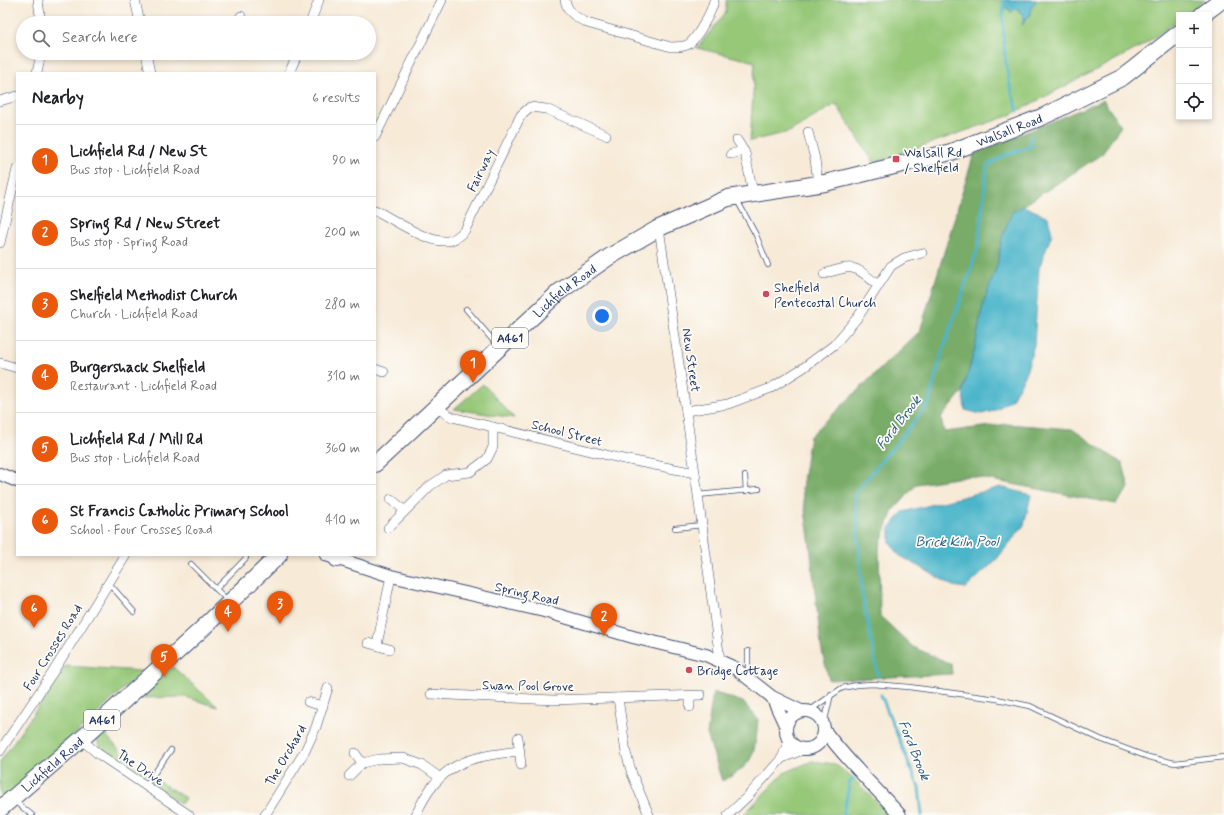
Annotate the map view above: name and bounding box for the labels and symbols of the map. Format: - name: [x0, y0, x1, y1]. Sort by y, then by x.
- street label: Walsall Road: [974, 111, 1045, 152]
- place label: Walsall Rd / Shelfield: [904, 145, 962, 177]
- street label: Fairway: [464, 146, 499, 195]
- marker: Walsall Rd / Shelfield: [891, 154, 901, 164]
- street label: Lichfield Road: [530, 261, 600, 322]
- place label: Shelfield Pentecostal Church: [774, 280, 876, 312]
- marker: Shelfield Pentecostal Church: [761, 289, 771, 299]
- your location: [592, 306, 612, 326]
- street label: New Street: [678, 327, 703, 393]
- road number: A461: [492, 328, 528, 348]
- pin: 1: [460, 350, 486, 383]
- water label: Ford Brook: [872, 391, 926, 453]
- street label: School Street: [530, 416, 604, 450]
- water label: Brick Kiln Pool: [916, 533, 1001, 551]
- street label: Spring Road: [493, 579, 560, 612]
- pin: 3: [267, 591, 293, 624]
- pin: 6: [21, 595, 47, 628]
- pin: 4: [215, 599, 241, 632]
- street label: Four Crosses Road: [20, 601, 87, 694]
- pin: 2: [591, 603, 617, 636]
- pin: 5: [151, 644, 177, 677]
- place label: Bridge Cottage: [697, 663, 778, 680]
- marker: Bridge Cottage: [684, 665, 694, 675]
- street label: Swan Pool Grove: [482, 677, 574, 696]
- road number: A461: [84, 710, 120, 730]
- water label: Ford Brook: [894, 718, 935, 784]
- street label: The Orchard: [262, 722, 311, 790]
- street label: Lichfield Road: [19, 734, 88, 797]
- street label: The Drive: [113, 746, 167, 790]

